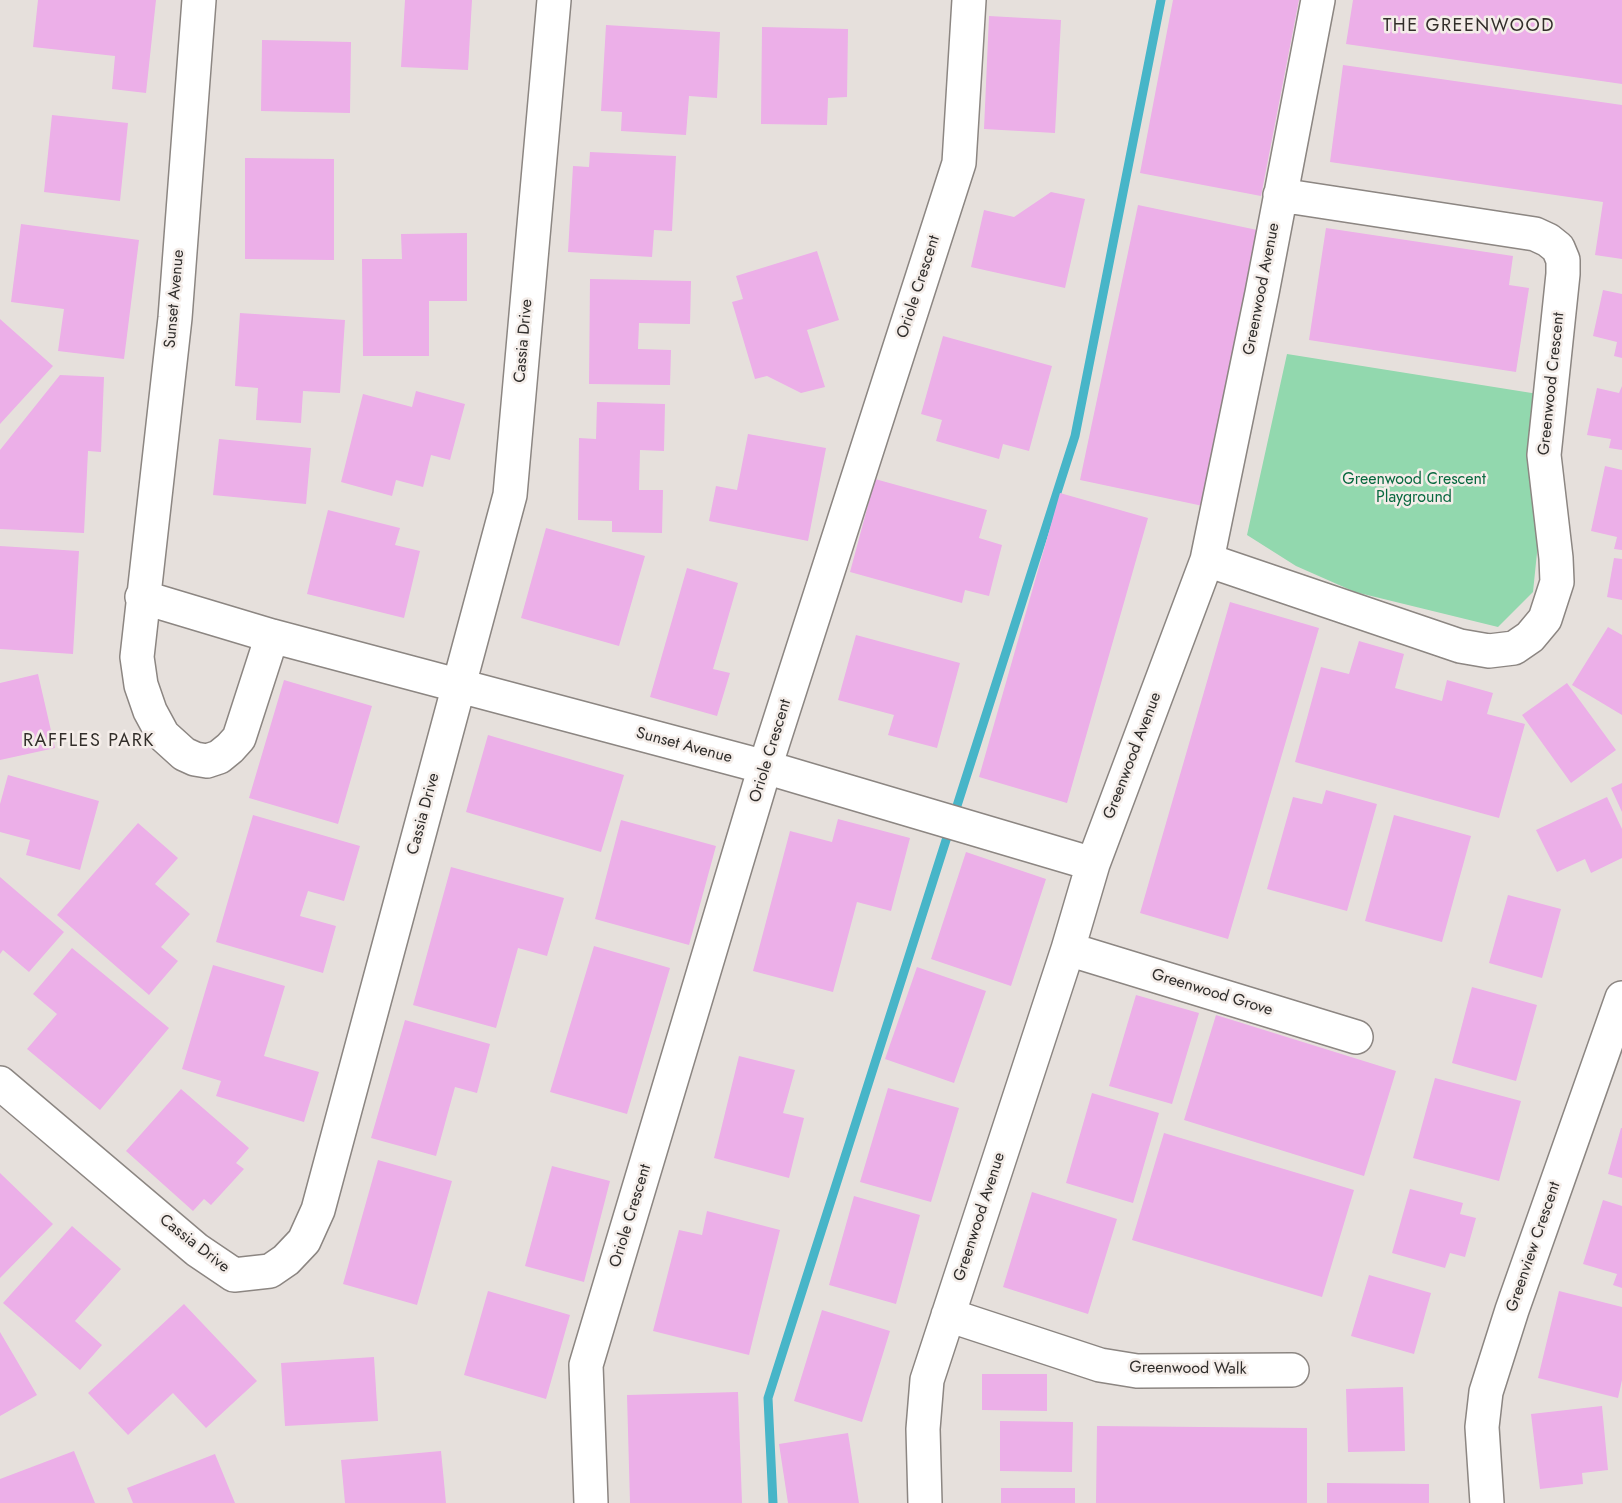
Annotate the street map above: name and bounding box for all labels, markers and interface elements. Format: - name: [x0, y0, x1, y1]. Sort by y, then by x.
- district label: THE GREENWOOD: [1383, 16, 1555, 38]
- street label: Greenwood Avenue: [1240, 221, 1284, 357]
- street label: Oriole Crescent: [893, 233, 945, 341]
- street label: Sunset Avenue: [161, 249, 189, 349]
- street label: Cassia Drive: [511, 298, 537, 384]
- street label: Greenwood Crescent: [1535, 312, 1569, 456]
- park label: Greenwood Crescent Playground: [1342, 470, 1486, 508]
- street label: Greenwood Avenue: [1100, 690, 1166, 822]
- street label: Oriole Crescent: [746, 697, 796, 805]
- street label: Sunset Avenue: [634, 724, 734, 768]
- district label: RAFFLES PARK: [23, 731, 155, 753]
- street label: Cassia Drive: [404, 771, 444, 857]
- street label: Greenwood Grove: [1149, 965, 1275, 1021]
- street label: Greenwood Avenue: [950, 1150, 1010, 1284]
- street label: Oriole Crescent: [606, 1162, 656, 1270]
- street label: Greenview Crescent: [1503, 1179, 1565, 1315]
- street label: Cassia Drive: [155, 1211, 233, 1277]
- street label: Greenwood Walk: [1129, 1358, 1247, 1380]

